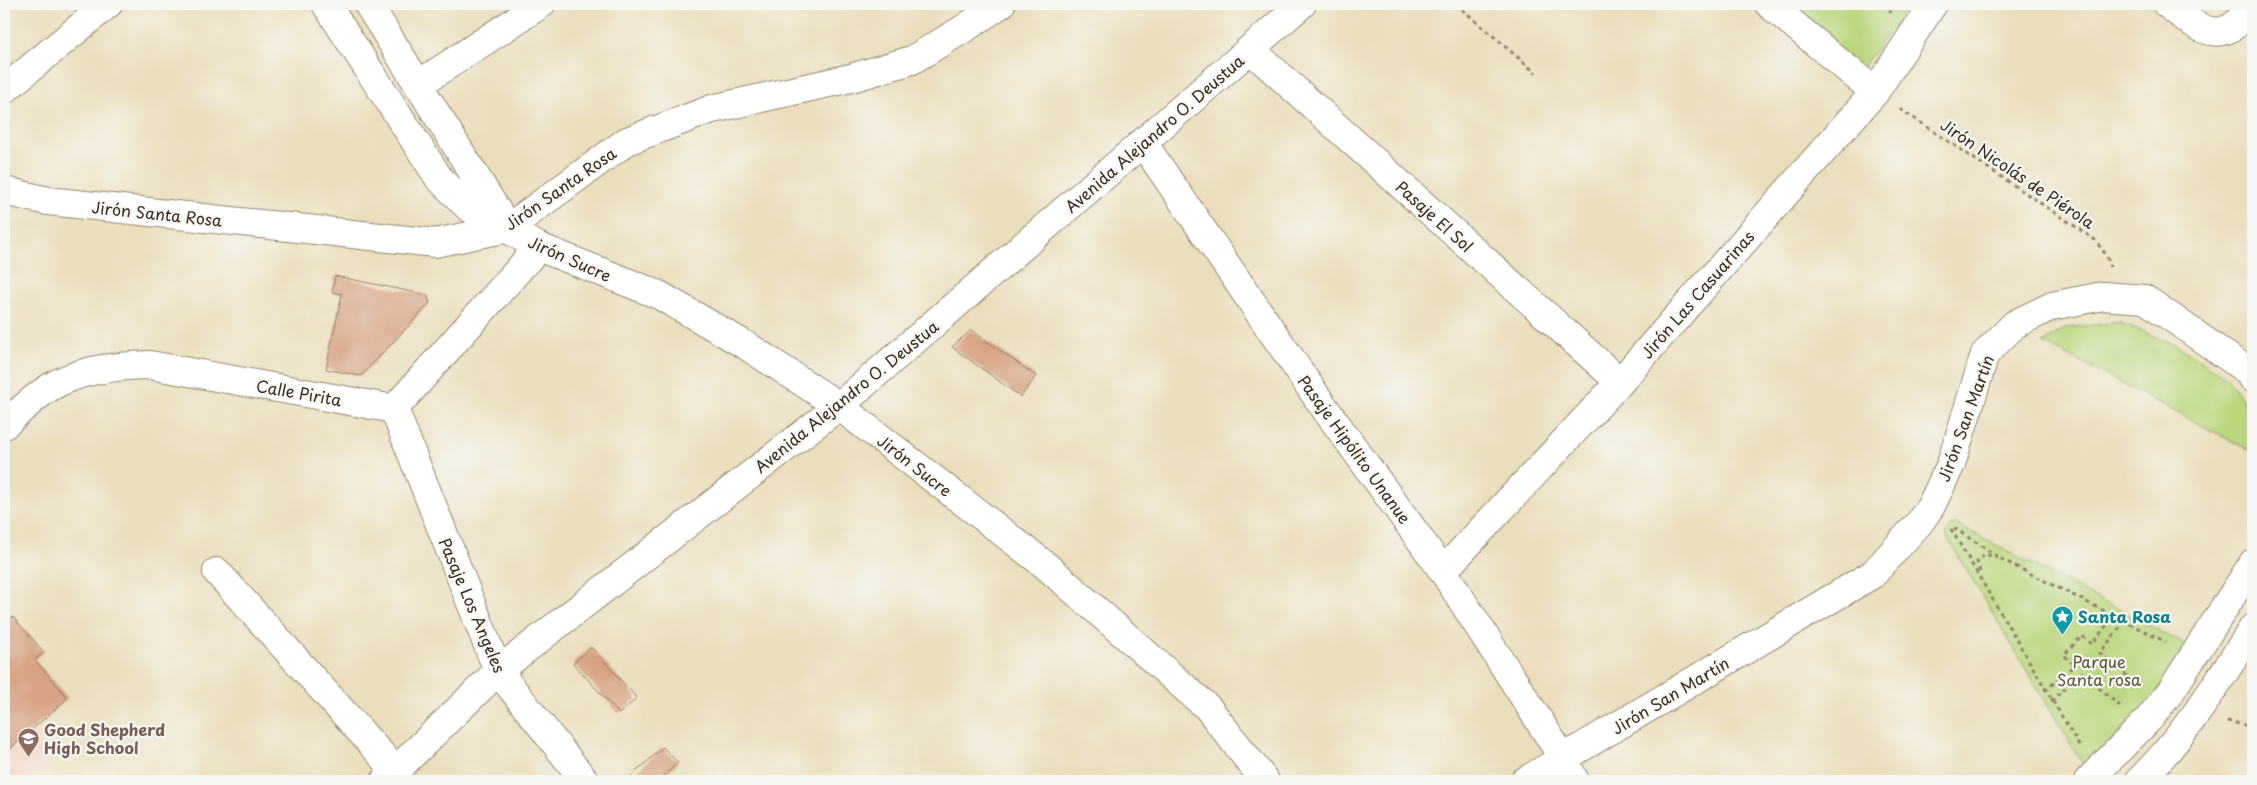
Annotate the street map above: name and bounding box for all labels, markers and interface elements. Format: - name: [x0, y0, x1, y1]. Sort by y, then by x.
- street label: Avenida Alejandro O. Deustua: [1059, 48, 1249, 218]
- street label: Jirón Nicolás de Piérola: [1936, 112, 2100, 234]
- street label: Jirón Santa Rosa: [499, 141, 621, 235]
- street label: Pasaje El Sol: [1391, 175, 1479, 257]
- street label: Jirón Santa Rosa: [91, 194, 223, 232]
- street label: Jirón Las Casuarinas: [1635, 225, 1759, 363]
- street label: Jirón Sucre: [525, 229, 615, 287]
- street label: Avenida Alejandro O. Deustua: [749, 314, 943, 478]
- street label: Jirón San Martín: [1931, 351, 1999, 485]
- street label: Pasaje Hipólito Unanue: [1293, 370, 1417, 529]
- street label: Calle Pirita: [254, 373, 344, 411]
- street label: Jirón Sucre: [873, 428, 957, 502]
- street label: Pasaje Los Angeles: [434, 534, 512, 676]
- place icon: Santa Rosa: [2050, 604, 2074, 635]
- place label: Santa Rosa: [2078, 604, 2171, 628]
- park label: Parque Santa rosa: [2057, 649, 2141, 691]
- street label: Jirón San Martín: [1607, 650, 1733, 740]
- place label: Good Shepherd High School: [44, 717, 165, 759]
- school or university icon: Good Shepherd High School: [16, 726, 40, 757]

